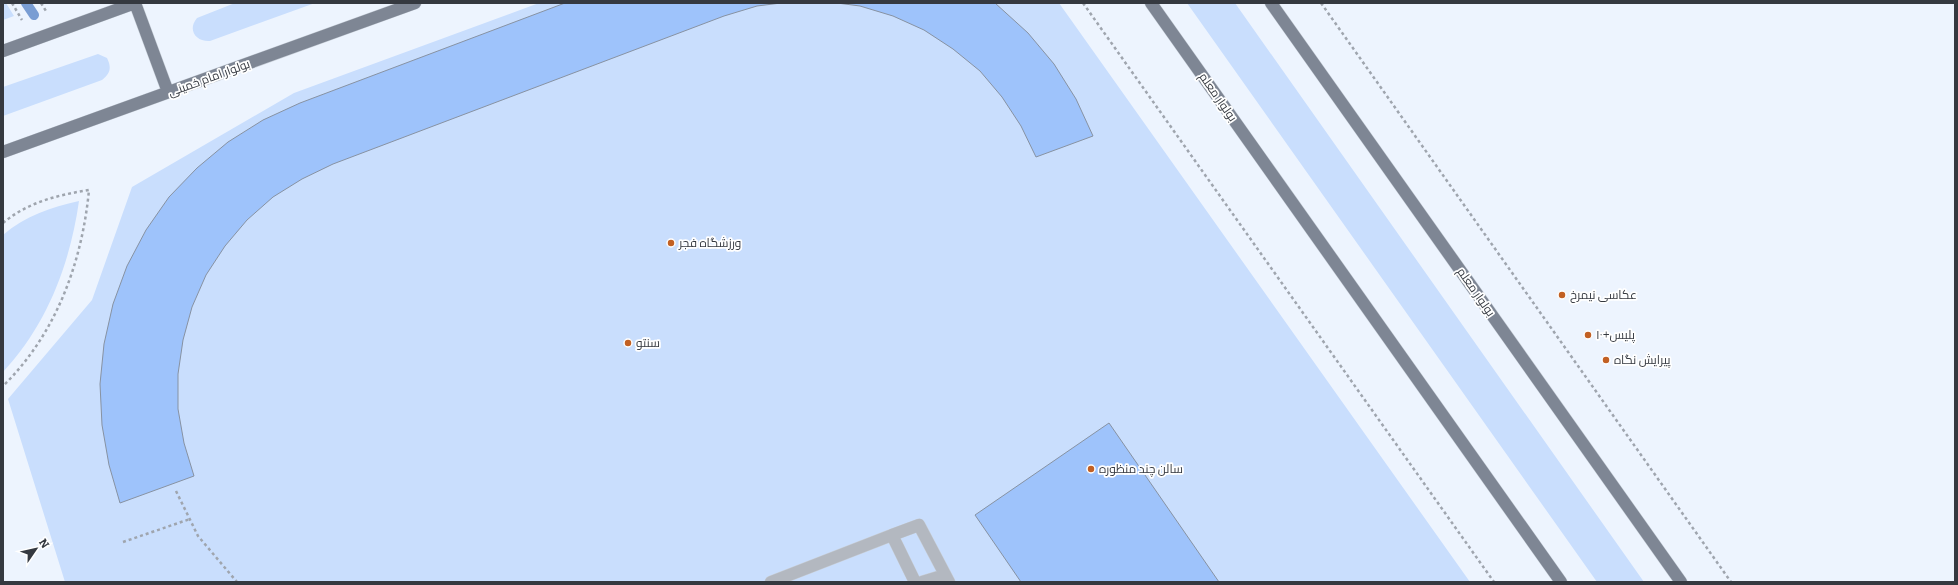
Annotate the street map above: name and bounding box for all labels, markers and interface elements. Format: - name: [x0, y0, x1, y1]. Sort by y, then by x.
- street label: بولوار امام خمینی: [166, 57, 252, 100]
- street label: بولوار معلم: [1195, 70, 1240, 125]
- place label: ورزشگاه فجر: [678, 236, 741, 250]
- marker: ورزشگاه فجر: [666, 238, 676, 248]
- street label: بولوار معلم: [1453, 265, 1498, 320]
- place label: عکاسی نیمرخ: [1570, 288, 1637, 303]
- marker: عکاسی نیمرخ: [1557, 290, 1567, 300]
- place label: پلیس+۱۰: [1596, 328, 1636, 344]
- marker: پلیس+۱۰: [1583, 330, 1593, 340]
- place label: سنتو: [636, 336, 660, 350]
- marker: سنتو: [623, 338, 633, 348]
- place label: پیرایش نگاه: [1614, 353, 1671, 369]
- marker: پیرایش نگاه: [1601, 355, 1611, 365]
- place label: سالن چند منظوره: [1099, 462, 1183, 478]
- marker: سالن چند منظوره: [1086, 464, 1096, 474]
- north arrow: [16, 529, 56, 569]
- text: N: [36, 537, 52, 551]

